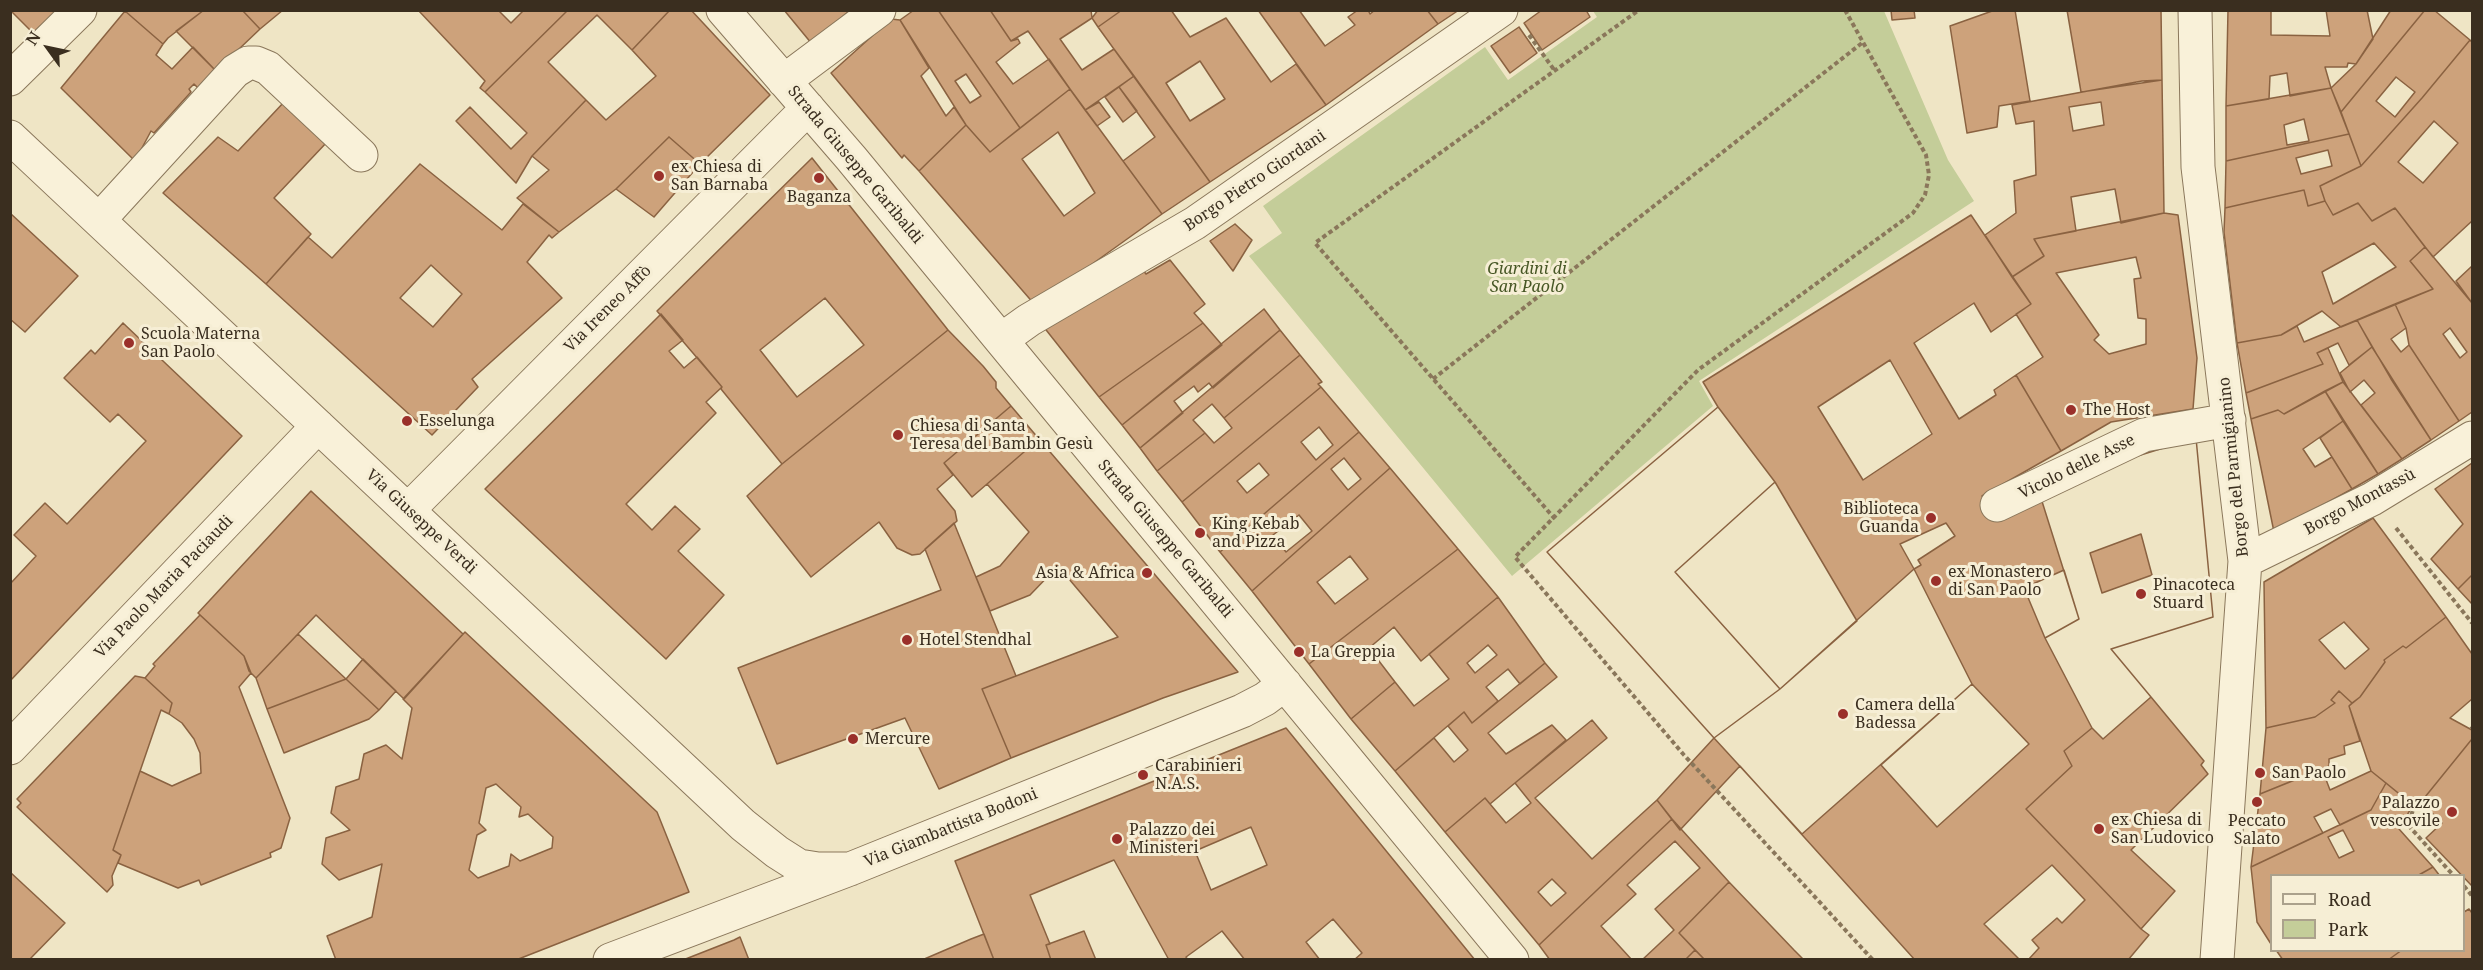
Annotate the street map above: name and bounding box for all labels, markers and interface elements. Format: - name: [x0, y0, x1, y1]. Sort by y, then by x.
- north arrow: [18, 18, 78, 78]
- text: N: [20, 27, 46, 49]
- street label: Strada Giuseppe Garibaldi: [783, 82, 927, 248]
- street label: Borgo Pietro Giordani: [1181, 126, 1329, 236]
- place label: ex Chiesa di San Barnaba: [671, 157, 768, 195]
- marker: ex Chiesa di San Barnaba: [652, 169, 666, 183]
- marker: Baganza: [812, 171, 826, 185]
- place label: Baganza: [787, 187, 851, 207]
- park label: Giardini di San Paolo: [1487, 259, 1567, 297]
- street label: Via Ireneo Affò: [560, 261, 656, 357]
- place label: Scuola Materna San Paolo: [141, 324, 260, 362]
- marker: Scuola Materna San Paolo: [122, 336, 136, 350]
- street label: Borgo del Parmigianino: [2215, 376, 2253, 558]
- place label: The Host: [2083, 400, 2150, 420]
- marker: The Host: [2064, 403, 2078, 417]
- place label: Esselunga: [419, 411, 495, 431]
- marker: Esselunga: [400, 414, 414, 428]
- place label: Chiesa di Santa Teresa del Bambin Gesù: [910, 416, 1093, 454]
- marker: Chiesa di Santa Teresa del Bambin Gesù: [891, 428, 905, 442]
- street label: Vicolo delle Asse: [2016, 431, 2138, 503]
- street label: Strada Giuseppe Garibaldi: [1093, 456, 1237, 622]
- street label: Borgo Montassù: [2301, 465, 2419, 539]
- street label: Via Giuseppe Verdi: [361, 466, 481, 578]
- place label: Biblioteca Guanda: [1843, 499, 1919, 537]
- marker: Biblioteca Guanda: [1924, 511, 1938, 525]
- street label: Via Paolo Maria Paciaudi: [91, 512, 237, 662]
- place label: King Kebab and Pizza: [1212, 514, 1300, 552]
- marker: King Kebab and Pizza: [1193, 526, 1207, 540]
- place label: ex Monastero di San Paolo: [1948, 562, 2052, 600]
- place label: Asia & Africa: [1035, 563, 1135, 583]
- marker: Asia & Africa: [1140, 566, 1154, 580]
- marker: ex Monastero di San Paolo: [1929, 574, 1943, 588]
- place label: Pinacoteca Stuard: [2153, 575, 2235, 613]
- marker: Pinacoteca Stuard: [2134, 587, 2148, 601]
- place label: Hotel Stendhal: [919, 630, 1031, 650]
- marker: Hotel Stendhal: [900, 633, 914, 647]
- place label: La Greppia: [1311, 642, 1395, 662]
- marker: La Greppia: [1292, 645, 1306, 659]
- place label: Camera della Badessa: [1855, 695, 1955, 733]
- marker: Camera della Badessa: [1836, 707, 1850, 721]
- place label: Mercure: [865, 729, 930, 749]
- marker: Mercure: [846, 732, 860, 746]
- place label: Carabinieri N.A.S.: [1155, 756, 1242, 794]
- place label: San Paolo: [2272, 763, 2346, 783]
- marker: San Paolo: [2253, 766, 2267, 780]
- marker: Carabinieri N.A.S.: [1136, 768, 1150, 782]
- street label: Via Giambattista Bodoni: [862, 784, 1040, 872]
- place label: Palazzo vescovile: [2370, 793, 2440, 831]
- marker: Peccato Salato: [2250, 795, 2264, 809]
- marker: Palazzo vescovile: [2445, 805, 2459, 819]
- place label: ex Chiesa di San Ludovico: [2111, 810, 2214, 848]
- place label: Peccato Salato: [2228, 811, 2286, 849]
- place label: Palazzo dei Ministeri: [1129, 820, 1215, 858]
- marker: ex Chiesa di San Ludovico: [2092, 822, 2106, 836]
- marker: Palazzo dei Ministeri: [1110, 832, 1124, 846]
- legend: [2270, 874, 2465, 952]
- text: Road: [2328, 887, 2371, 911]
- text: Park: [2328, 917, 2368, 941]

